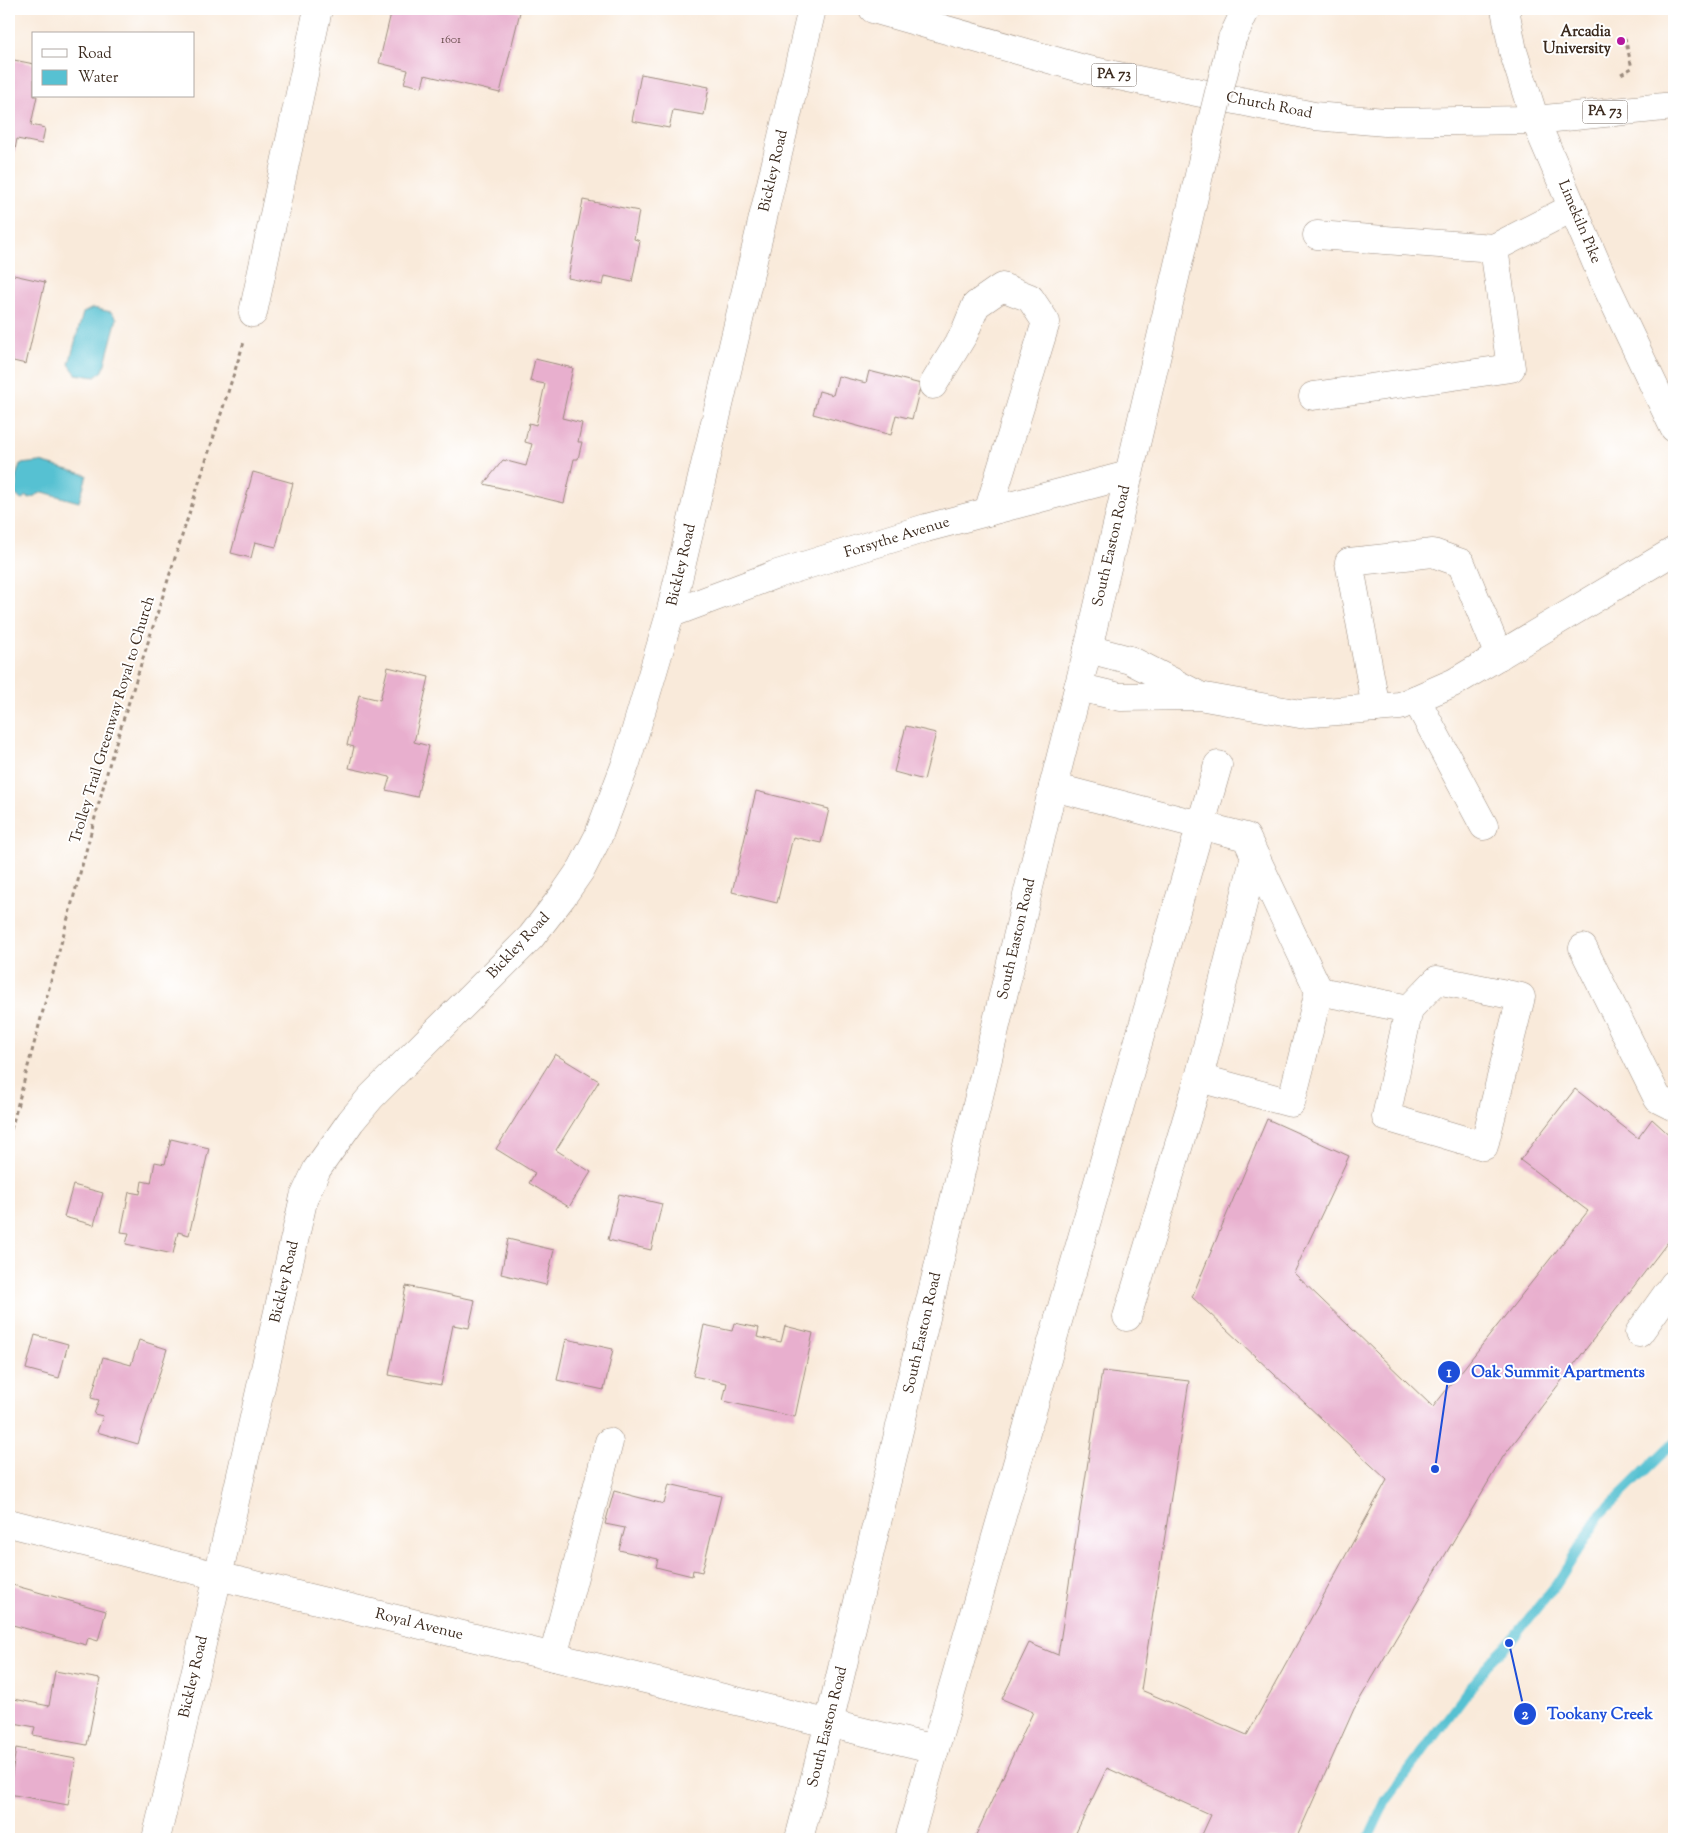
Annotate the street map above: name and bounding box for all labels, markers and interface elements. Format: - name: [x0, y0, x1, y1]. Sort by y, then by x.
- place label: Arcadia University: [1543, 22, 1612, 60]
- house number: 1601: [441, 31, 461, 49]
- legend: [32, 32, 195, 98]
- marker: Arcadia University: [1615, 35, 1627, 47]
- text: Road: [78, 44, 112, 65]
- road number: PA 73: [1092, 64, 1136, 86]
- text: Water: [78, 68, 119, 89]
- street label: Church Road: [1224, 87, 1314, 125]
- road number: PA 73: [1582, 100, 1628, 124]
- street label: Bickley Road: [754, 127, 794, 214]
- street label: Limekiln Pike: [1552, 177, 1606, 267]
- street label: South Easton Road: [1088, 483, 1136, 609]
- street label: Forsythe Avenue: [842, 512, 952, 564]
- street label: Bickley Road: [662, 521, 702, 608]
- street label: Trolley Trail Greenway Royal to Church: [65, 593, 161, 846]
- street label: South Easton Road: [993, 876, 1041, 1002]
- street label: Bickley Road: [483, 908, 556, 984]
- street label: Bickley Road: [265, 1238, 305, 1325]
- street label: South Easton Road: [899, 1270, 947, 1396]
- callout: Oak Summit Apartments: [1436, 1356, 1655, 1387]
- text: Oak Summit Apartments: [1471, 1362, 1645, 1385]
- text: 1: [1446, 1363, 1452, 1384]
- street label: Royal Avenue: [373, 1604, 465, 1646]
- street label: Bickley Road: [174, 1633, 214, 1720]
- street label: South Easton Road: [803, 1664, 853, 1790]
- callout: Tookany Creek: [1512, 1698, 1663, 1729]
- text: Tookany Creek: [1547, 1704, 1653, 1727]
- text: 2: [1521, 1705, 1529, 1726]

